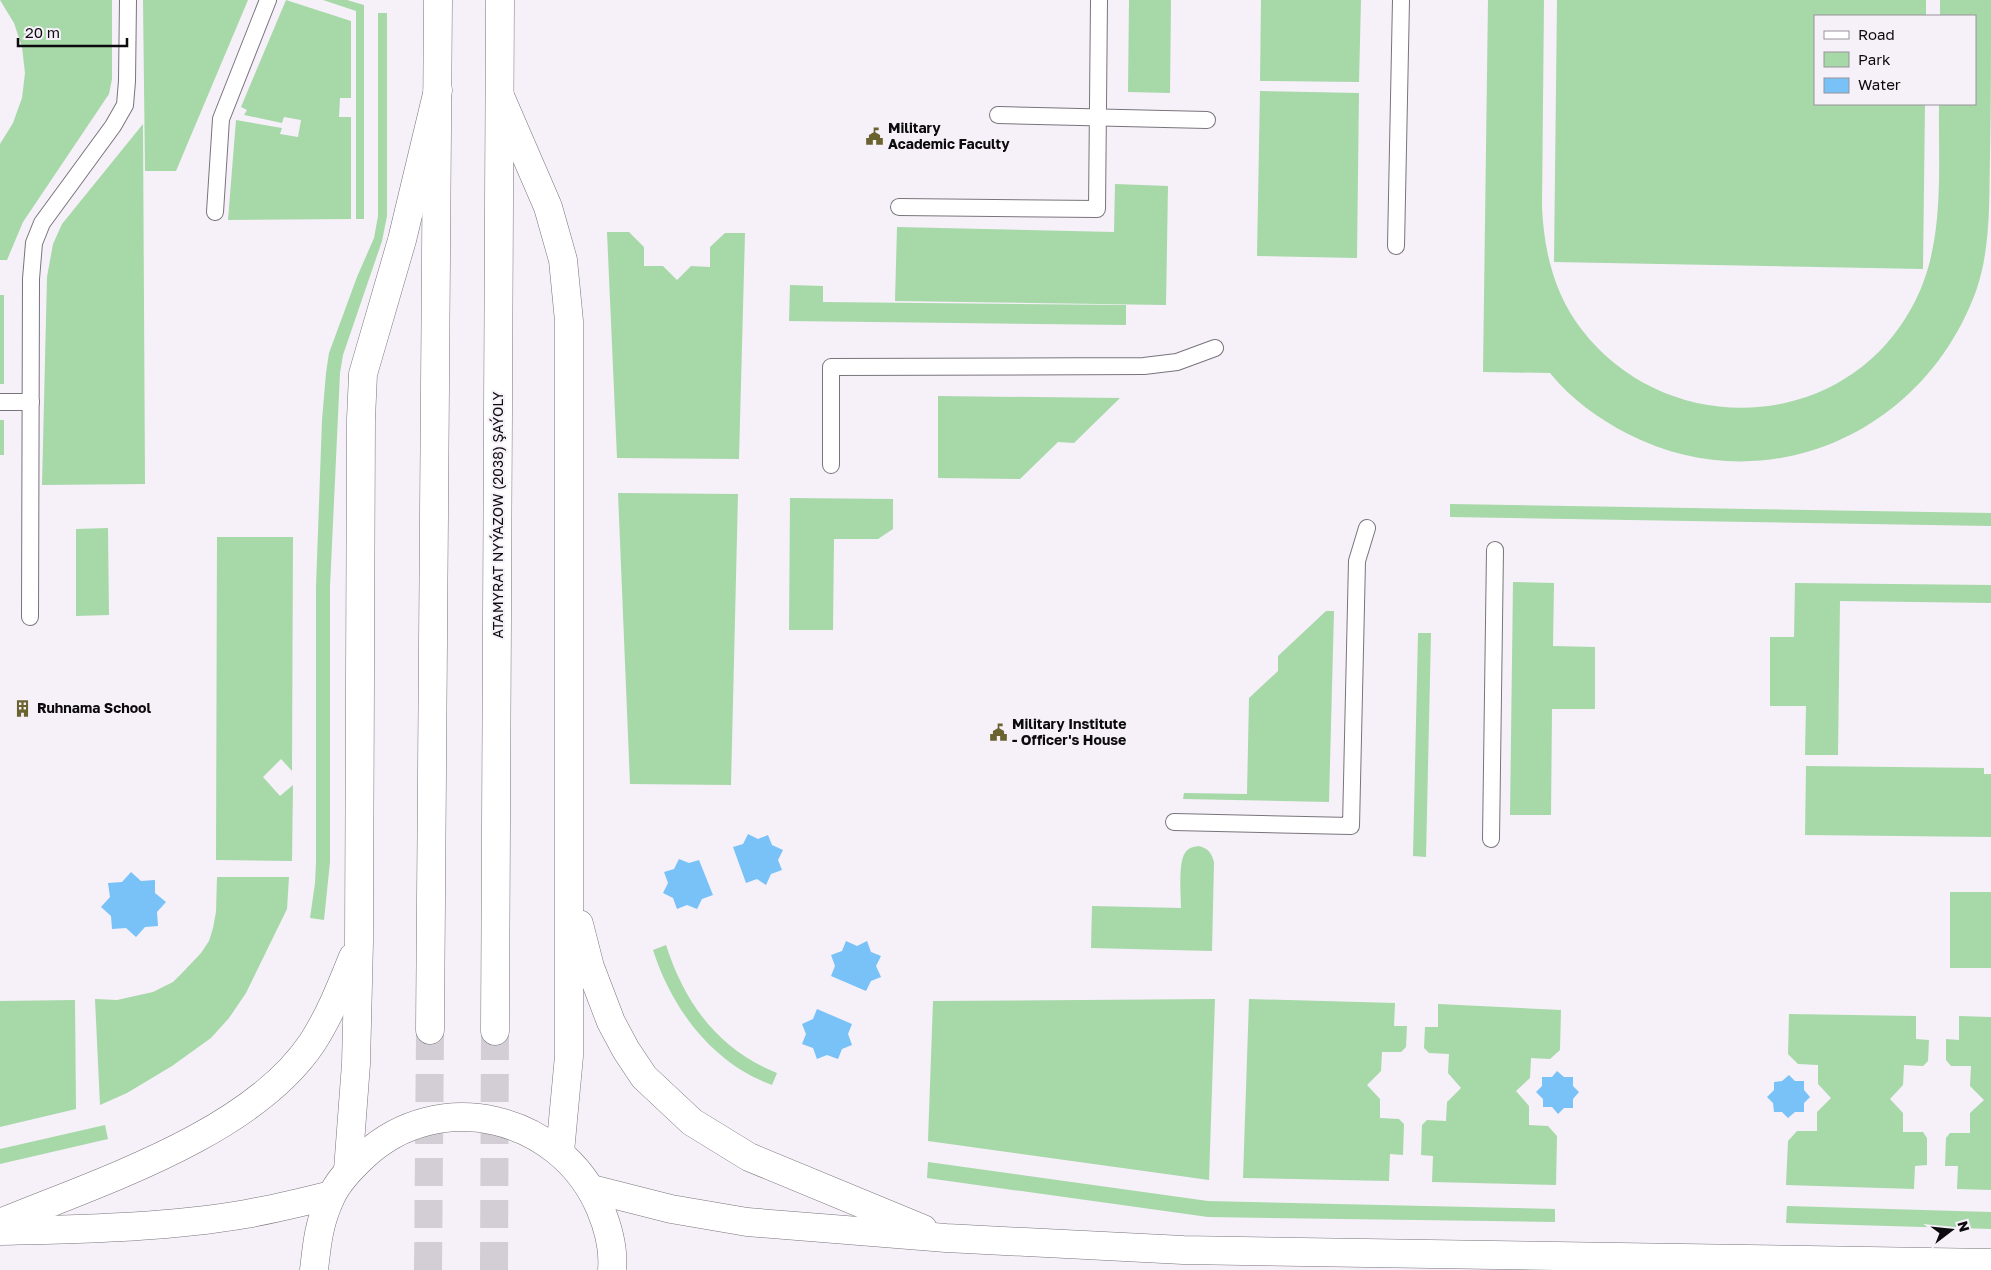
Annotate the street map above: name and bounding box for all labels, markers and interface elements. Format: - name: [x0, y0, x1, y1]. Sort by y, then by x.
- scale bar: [18, 15, 126, 47]
- legend: [1814, 15, 1976, 105]
- text: 20 m: [25, 23, 60, 41]
- text: Road: [1858, 25, 1895, 43]
- text: Park: [1858, 50, 1891, 68]
- text: Water: [1858, 75, 1901, 93]
- place label: Military Academic Faculty: [888, 119, 1010, 152]
- public building icon: Military Academic Faculty: [864, 126, 884, 146]
- street label: ATAMYRAT NYÝAZOW (2038) ŞAÝOLY: [489, 391, 506, 639]
- building icon: Ruhnama School: [13, 698, 33, 718]
- place label: Ruhnama School: [37, 699, 151, 716]
- place label: Military Institute - Officer's House: [1012, 715, 1126, 748]
- public building icon: Military Institute - Officer's House: [988, 722, 1008, 742]
- north arrow: [1926, 1205, 1976, 1255]
- text: N: [1954, 1219, 1974, 1234]

